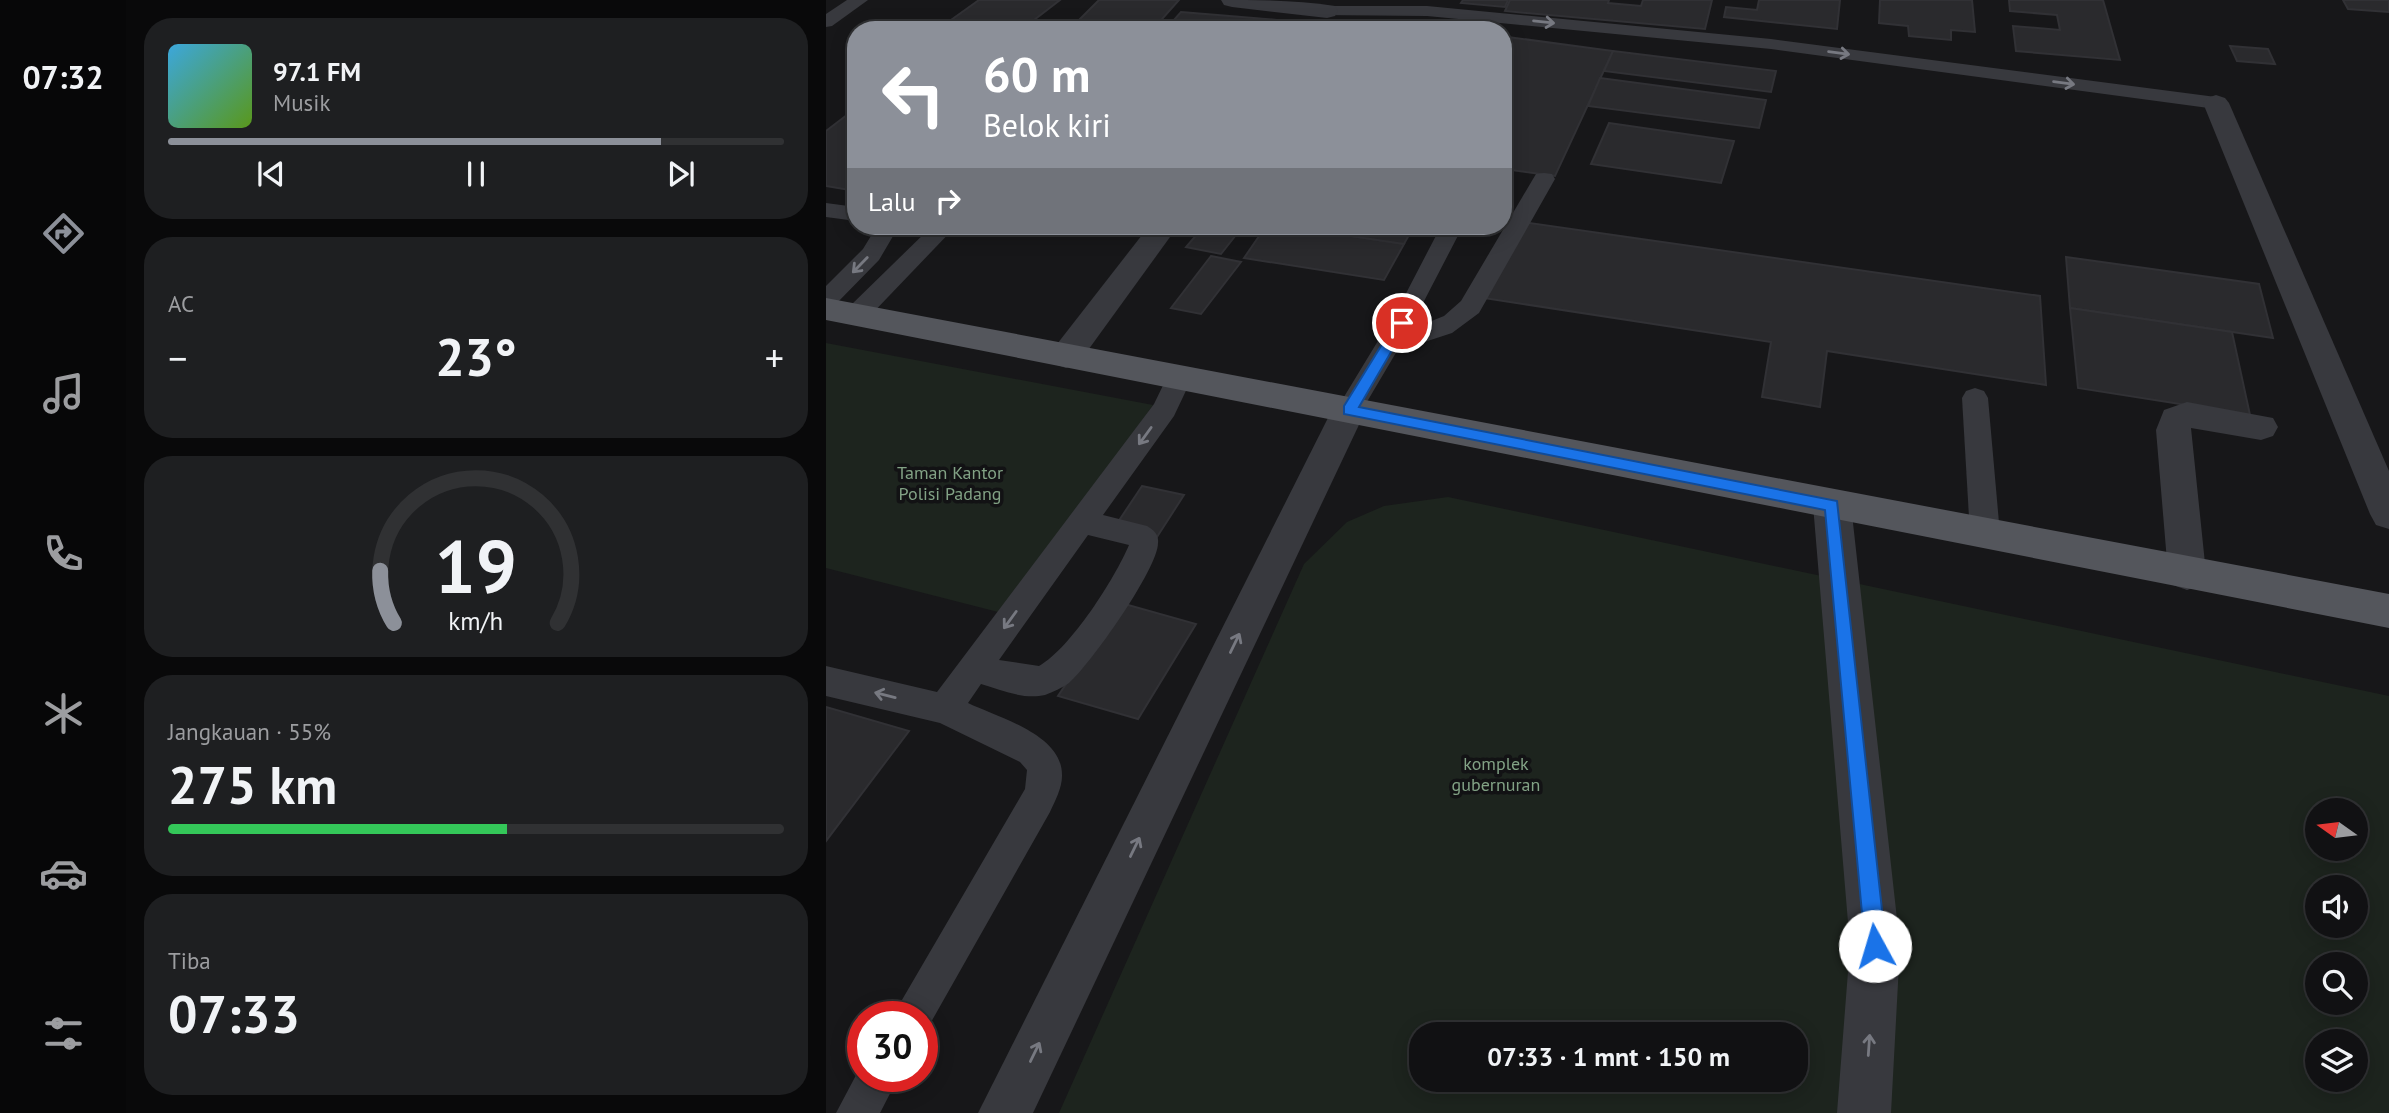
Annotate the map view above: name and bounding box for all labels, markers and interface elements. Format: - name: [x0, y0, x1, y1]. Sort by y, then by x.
- one-way arrow: [1532, 16, 1555, 29]
- text: 60 m: [983, 42, 1090, 106]
- one-way arrow: [1827, 47, 1850, 60]
- icon: left: [868, 49, 959, 140]
- text: 97.1 FM: [273, 55, 361, 88]
- text: 07:32: [22, 56, 104, 98]
- one-way arrow: [2053, 76, 2075, 89]
- text: Musik: [273, 88, 330, 117]
- text: Belok kiri: [983, 104, 1111, 146]
- icon: previous: [252, 155, 290, 193]
- icon: pause: [457, 155, 495, 193]
- icon: next: [662, 155, 700, 193]
- icon: right: [929, 182, 967, 220]
- text: Lalu: [868, 185, 915, 218]
- icon: directions: [39, 209, 88, 258]
- one-way arrow: [851, 256, 868, 273]
- text: AC: [168, 289, 194, 318]
- pin: [1372, 293, 1432, 353]
- icon: arrive: [1383, 304, 1421, 342]
- text: 23°: [435, 323, 517, 390]
- text: −: [168, 333, 187, 382]
- text: +: [765, 333, 784, 382]
- icon: music: [39, 369, 88, 418]
- one-way arrow: [1137, 426, 1152, 445]
- park label: Taman Kantor Polisi Padang: [897, 461, 1003, 505]
- text: 19: [435, 519, 517, 613]
- icon: phone: [39, 529, 88, 578]
- text: km/h: [449, 604, 503, 636]
- one-way arrow: [1003, 610, 1018, 629]
- one-way arrow: [1229, 633, 1242, 654]
- one-way arrow: [874, 688, 897, 701]
- icon: climate: [39, 689, 88, 738]
- text: Jangkauan · 55%: [168, 717, 331, 746]
- text: 275 km: [168, 751, 337, 818]
- park label: komplek gubernuran: [1452, 752, 1540, 796]
- north arrow: [2305, 798, 2368, 861]
- map controls: [2305, 798, 2368, 1092]
- one-way arrow: [1128, 837, 1142, 858]
- icon: car: [39, 849, 88, 898]
- button: sound: [2305, 875, 2368, 938]
- position arrow: [1838, 909, 1912, 983]
- text: Tiba: [168, 946, 211, 975]
- button: search: [2305, 952, 2368, 1015]
- text: 07:33: [168, 980, 300, 1047]
- speed limit sign: 30: [847, 1001, 938, 1092]
- icon: filters: [39, 1009, 88, 1058]
- button: layers: [2305, 1029, 2368, 1092]
- one-way arrow: [1862, 1034, 1875, 1057]
- text: 07:33 · 1 mnt · 150 m: [1487, 1040, 1730, 1073]
- one-way arrow: [1028, 1042, 1042, 1063]

